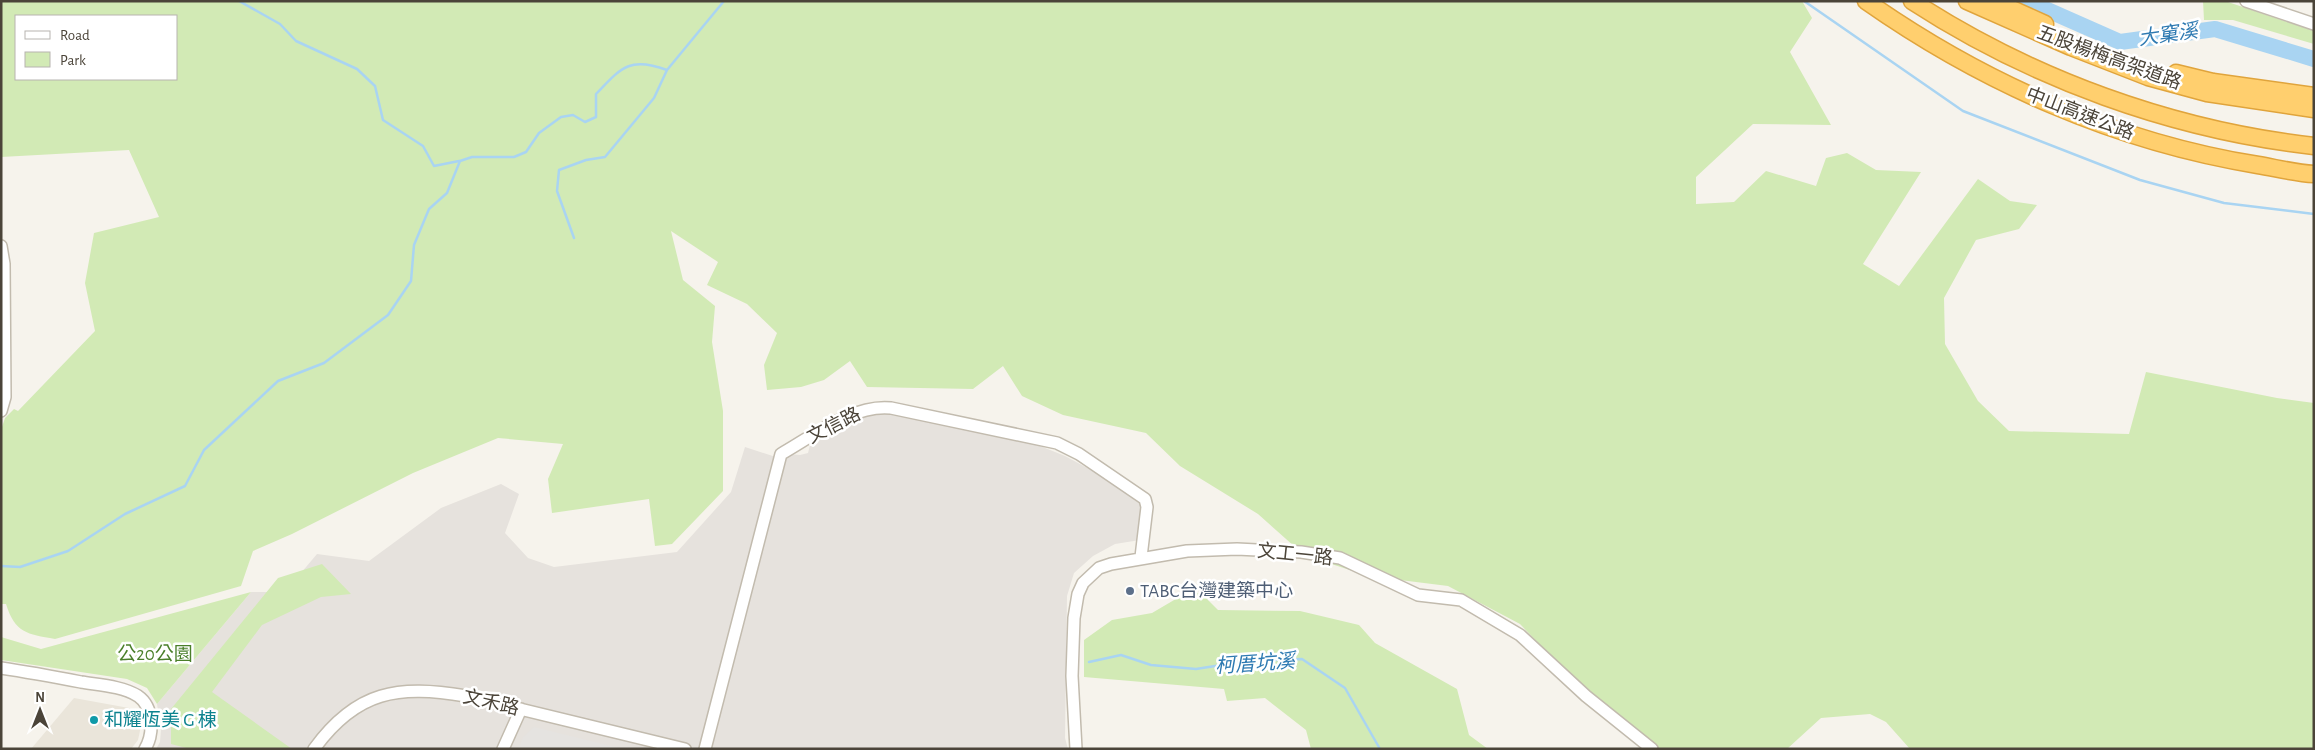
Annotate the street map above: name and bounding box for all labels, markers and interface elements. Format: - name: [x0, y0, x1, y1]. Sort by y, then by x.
- legend: [15, 15, 178, 80]
- water label: 大窠溪: [2137, 20, 2202, 49]
- street label: 五股楊梅高架道路: [2034, 21, 2184, 93]
- text: Road: [60, 28, 90, 43]
- text: Park: [60, 53, 86, 68]
- street label: 中山高速公路: [2023, 83, 2137, 143]
- street label: 文信路: [803, 403, 864, 447]
- street label: 文工一路: [1256, 541, 1334, 568]
- place label: TABC台灣建築中心: [1140, 580, 1293, 601]
- marker: TABC台灣建築中心: [1124, 585, 1136, 597]
- park label: 公20公園: [117, 644, 193, 664]
- water label: 柯厝坑溪: [1214, 650, 1299, 677]
- north arrow: [15, 685, 65, 735]
- street label: 文禾路: [461, 686, 521, 719]
- text: N: [35, 691, 45, 705]
- place label: 和耀恆美 G 棟: [104, 709, 217, 730]
- marker: 和耀恆美 G 棟: [88, 714, 100, 726]

